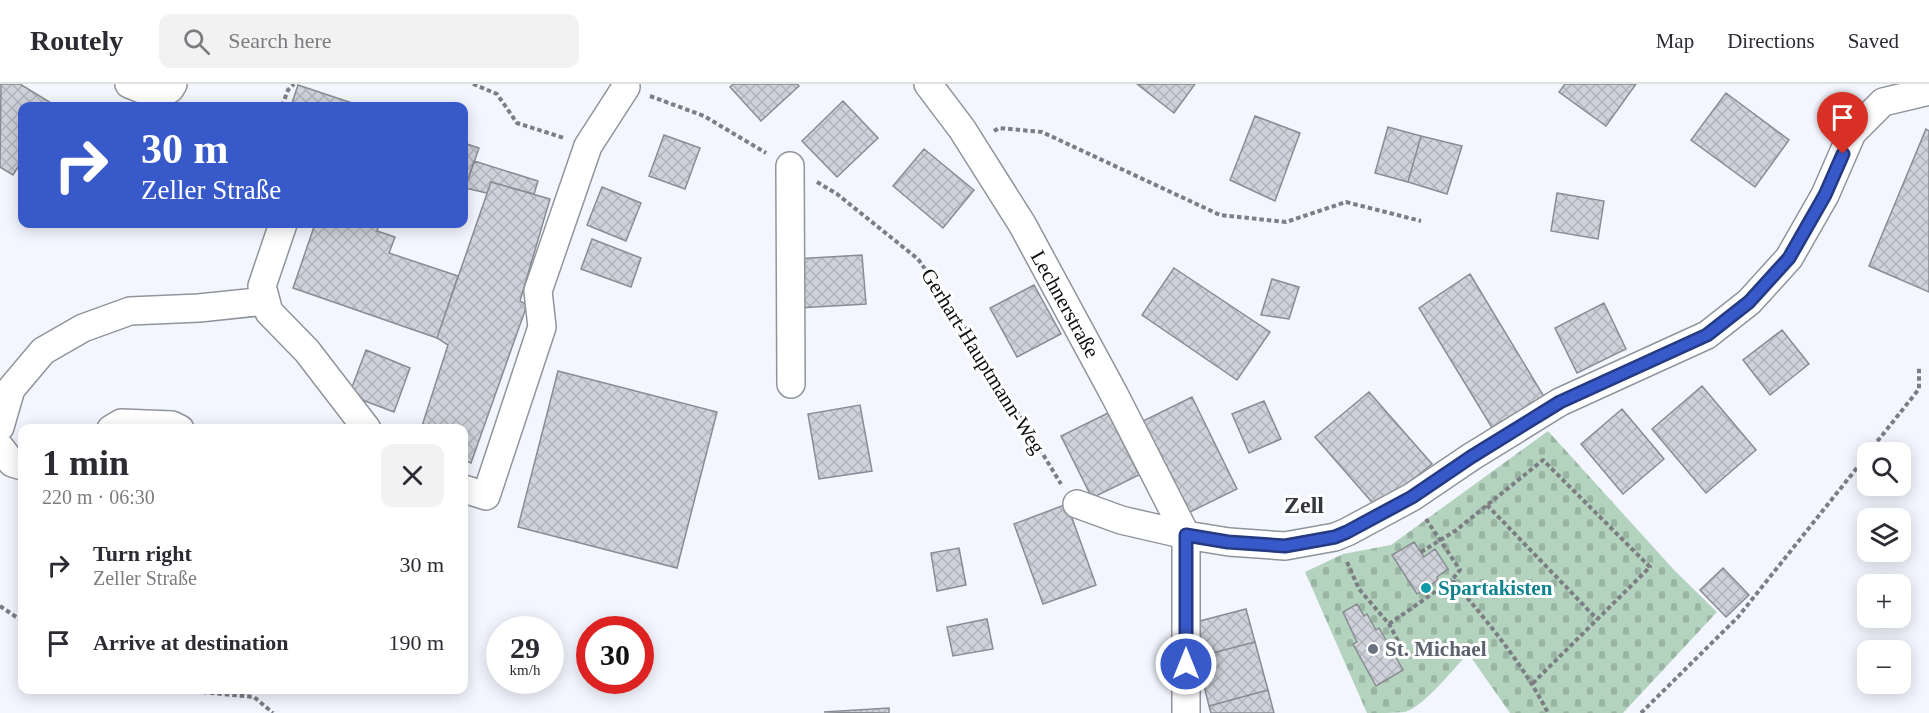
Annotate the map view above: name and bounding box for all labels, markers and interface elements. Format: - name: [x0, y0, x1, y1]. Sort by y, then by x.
- search box: [159, 14, 579, 68]
- text: Routely: [30, 25, 123, 56]
- icon: search: [180, 25, 213, 58]
- text: Search here: [228, 28, 332, 53]
- text: Map: [1656, 29, 1694, 53]
- text: Directions: [1727, 29, 1815, 53]
- text: Saved: [1848, 29, 1899, 53]
- pin: [1817, 92, 1868, 154]
- icon: arrive: [1826, 101, 1859, 134]
- icon: right: [42, 126, 120, 204]
- text: 30 m: [141, 126, 229, 172]
- text: Zeller Straße: [141, 175, 281, 205]
- street label: Lechnerstraße: [1026, 246, 1104, 362]
- street label: Gerhart-Hauptmann-Weg: [916, 264, 1050, 459]
- map controls: [1857, 442, 1911, 694]
- button: search: [1857, 442, 1911, 496]
- text: 1 min: [42, 443, 129, 483]
- button: close: [381, 444, 444, 507]
- text: 220 m · 06:30: [42, 486, 155, 508]
- district label: Zell: [1284, 492, 1324, 518]
- button: layers: [1857, 508, 1911, 562]
- text: Turn right: [93, 541, 192, 566]
- icon: right: [42, 549, 75, 582]
- text: 30 m: [399, 552, 444, 577]
- text: Zeller Straße: [93, 567, 197, 589]
- button: +: [1857, 574, 1911, 628]
- place label: Spartakisten: [1438, 576, 1553, 600]
- marker: Spartakisten: [1419, 581, 1433, 595]
- speed limit sign: 30: [576, 616, 654, 694]
- icon: arrive: [42, 627, 75, 660]
- text: Arrive at destination: [93, 630, 289, 655]
- text: 190 m: [388, 630, 444, 655]
- text: 29: [510, 631, 540, 664]
- position arrow: [1154, 632, 1218, 696]
- place label: St. Michael: [1385, 637, 1487, 661]
- button: −: [1857, 640, 1911, 694]
- marker: St. Michael: [1366, 642, 1380, 656]
- text: km/h: [510, 662, 540, 678]

